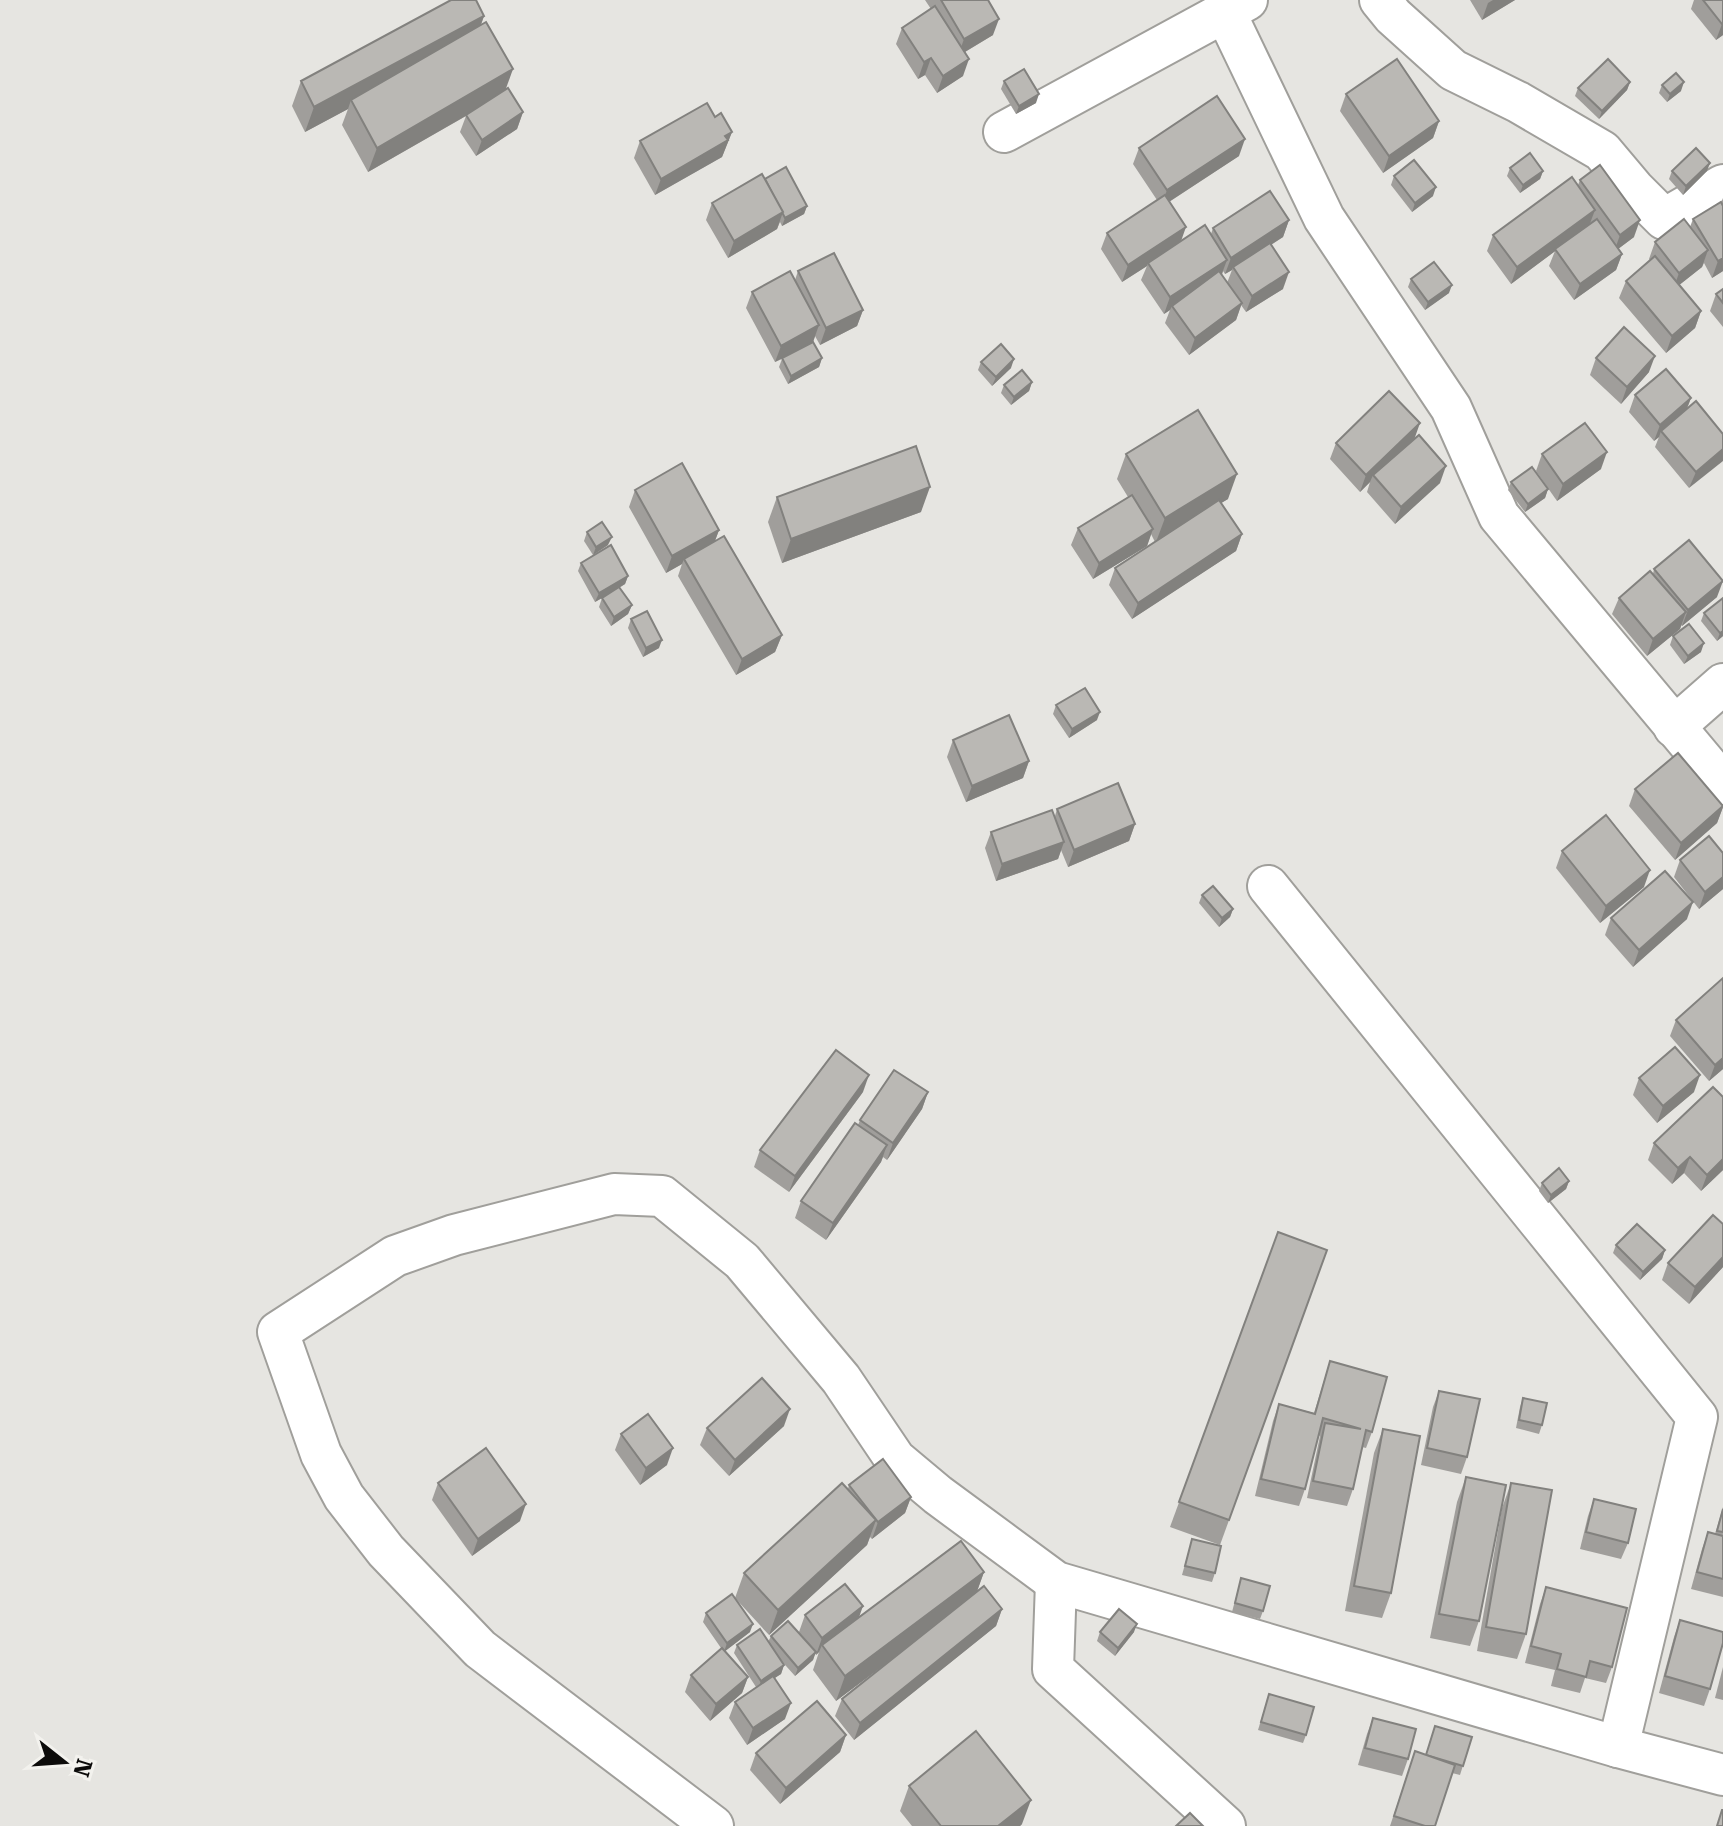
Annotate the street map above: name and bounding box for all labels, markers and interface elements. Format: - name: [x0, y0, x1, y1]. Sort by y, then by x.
- north arrow: [24, 1722, 104, 1802]
- text: N: [68, 1756, 97, 1780]

